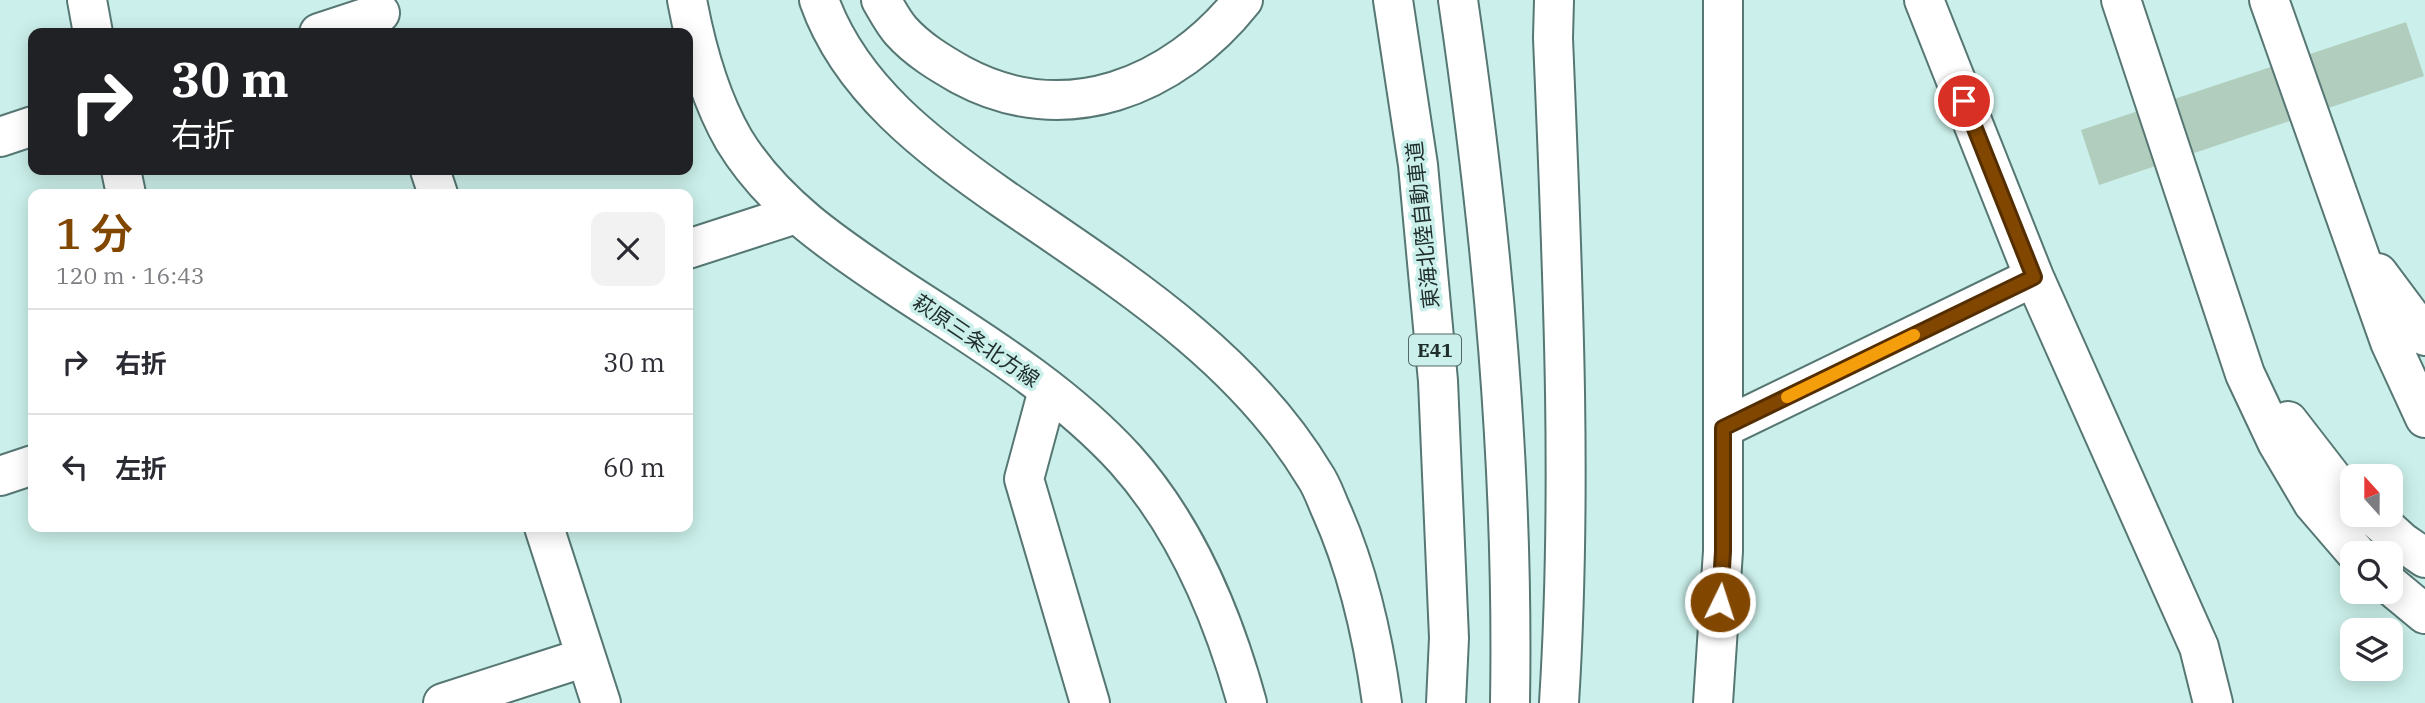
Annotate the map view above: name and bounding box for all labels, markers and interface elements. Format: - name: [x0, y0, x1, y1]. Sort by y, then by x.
- text: 30 m: [171, 47, 289, 110]
- icon: right: [56, 56, 147, 147]
- pin: [1934, 71, 1994, 131]
- icon: arrive: [1945, 82, 1983, 120]
- text: 右折: [171, 113, 235, 155]
- street label: 東海北陸自動車道: [1399, 140, 1445, 310]
- text: 1 分: [56, 206, 133, 261]
- button: close: [591, 212, 665, 286]
- text: 120 m · 16:43: [56, 260, 205, 290]
- street label: 萩原三条北方線: [908, 287, 1045, 393]
- road number: E41: [1409, 334, 1461, 366]
- icon: right: [56, 343, 94, 381]
- text: 30 m: [603, 345, 665, 379]
- text: 右折: [115, 346, 167, 380]
- icon: left: [56, 448, 94, 486]
- text: 60 m: [603, 450, 665, 484]
- text: 左折: [115, 451, 167, 485]
- north arrow: [2340, 464, 2403, 527]
- map controls: [2340, 464, 2403, 681]
- button: search: [2340, 541, 2403, 604]
- position arrow: [1683, 565, 1757, 639]
- button: layers: [2340, 618, 2403, 681]

